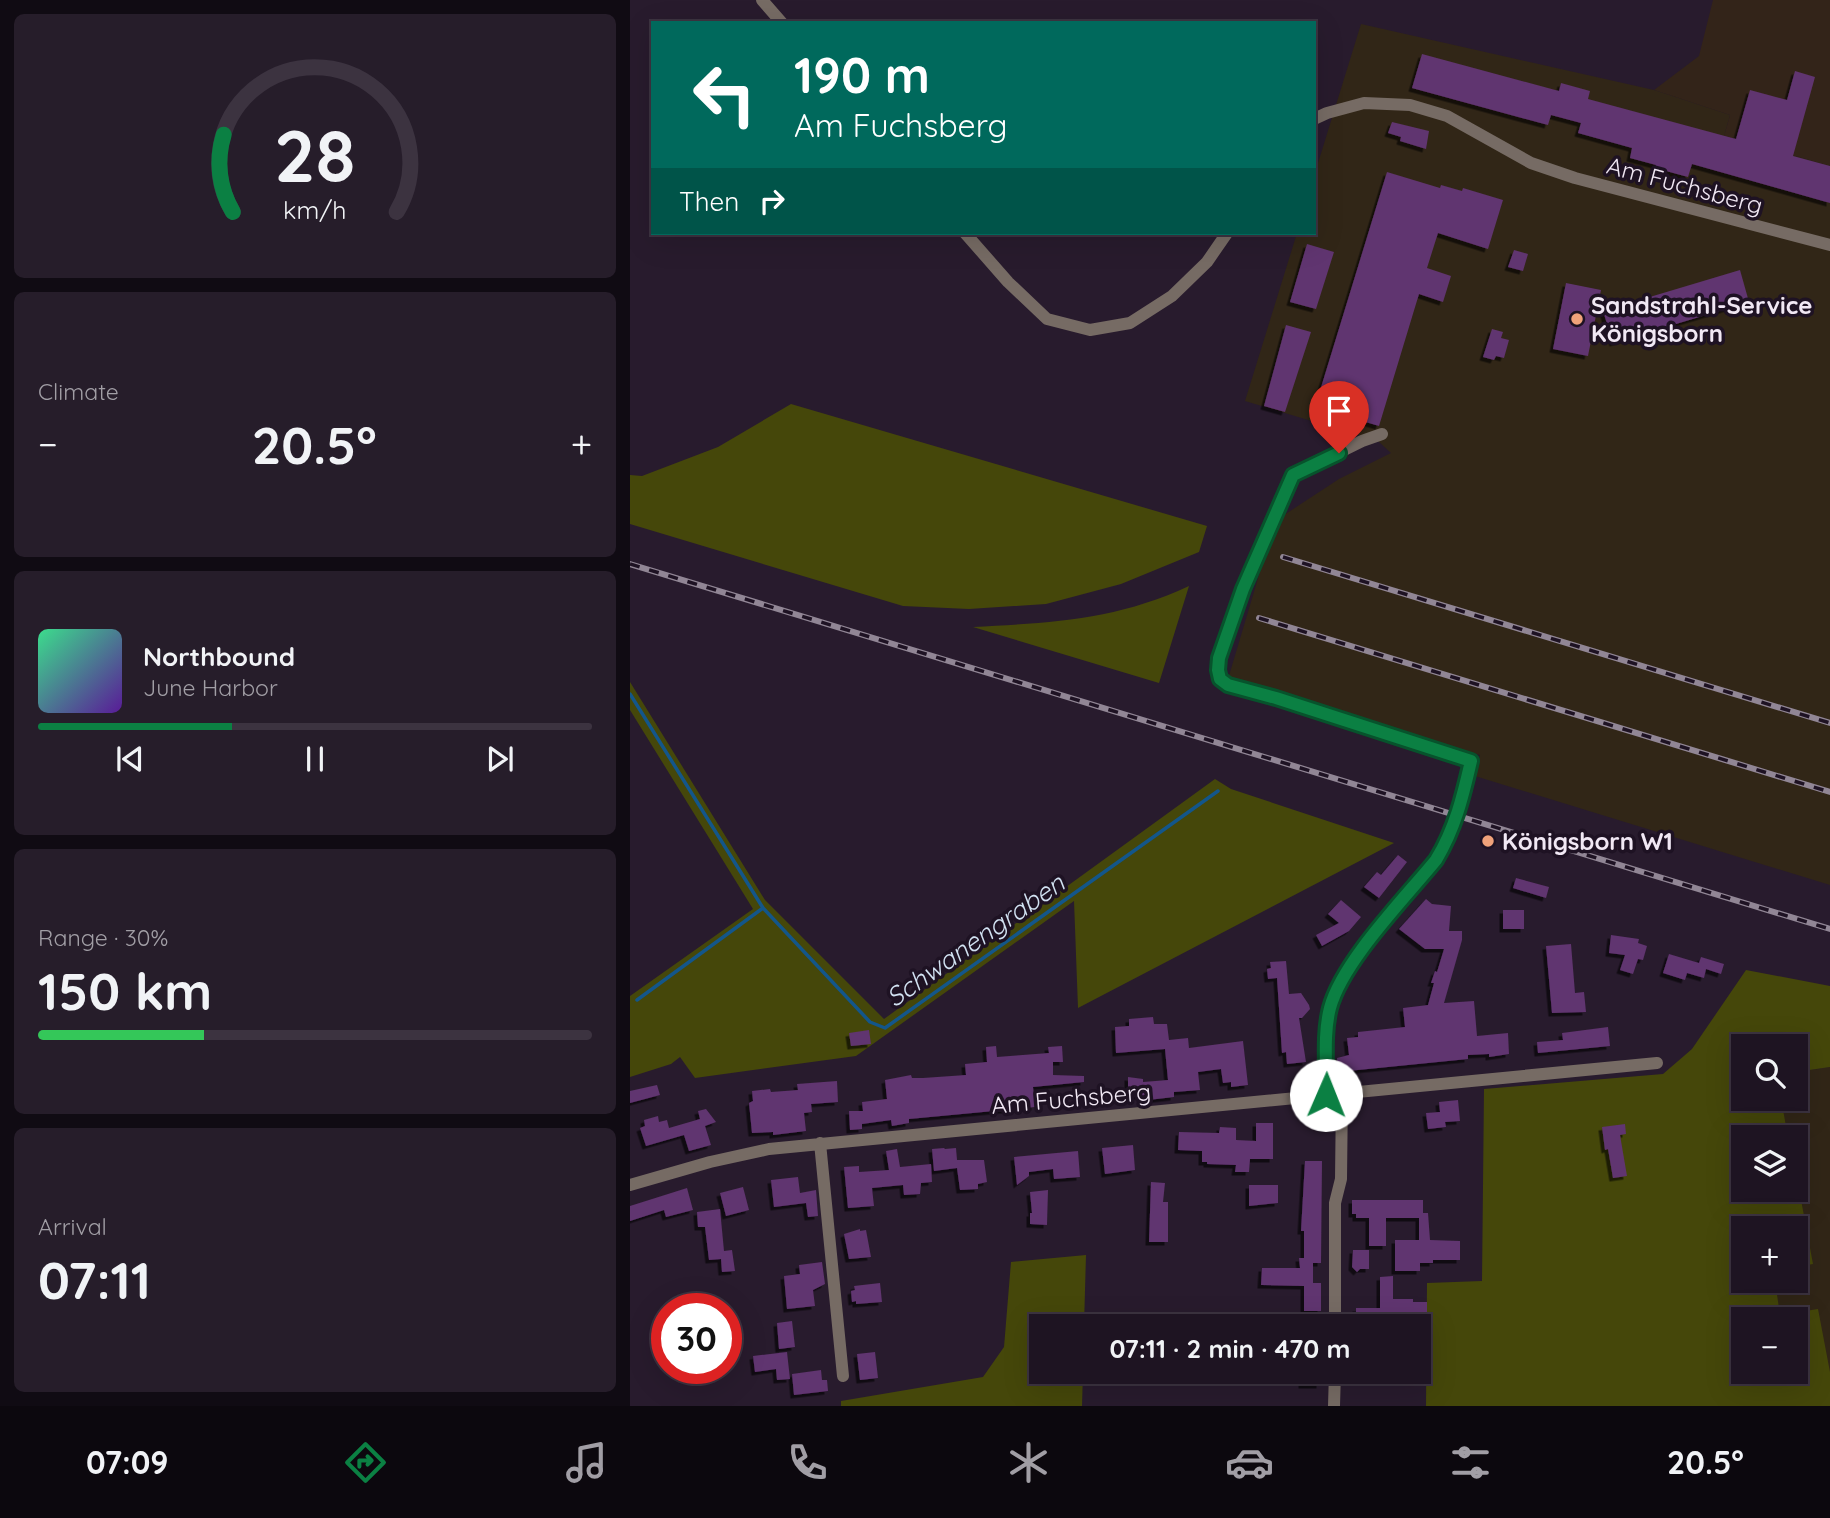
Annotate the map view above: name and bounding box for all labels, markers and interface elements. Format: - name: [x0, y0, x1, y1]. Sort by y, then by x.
- text: 190 m: [794, 44, 930, 105]
- icon: left: [679, 49, 770, 140]
- text: Am Fuchsberg: [794, 105, 1008, 145]
- text: 28: [274, 110, 356, 201]
- street label: Am Fuchsberg: [1604, 150, 1766, 220]
- icon: right: [753, 182, 791, 220]
- text: Then: [679, 185, 739, 218]
- text: km/h: [283, 194, 347, 225]
- place label: Sandstrahl-Service Königsborn: [1591, 290, 1812, 348]
- marker: Sandstrahl-Service Königsborn: [1569, 311, 1585, 327]
- text: Climate: [38, 377, 119, 406]
- pin: [1309, 381, 1369, 453]
- icon: arrive: [1320, 392, 1358, 430]
- text: 20.5°: [252, 412, 377, 477]
- text: −: [38, 420, 58, 468]
- text: +: [571, 420, 592, 468]
- text: Northbound: [143, 640, 295, 673]
- text: June Harbor: [143, 673, 278, 702]
- icon: previous: [111, 740, 149, 778]
- icon: pause: [296, 740, 334, 778]
- icon: next: [481, 740, 519, 778]
- place label: Königsborn W1: [1502, 826, 1673, 856]
- marker: Königsborn W1: [1480, 833, 1496, 849]
- water label: Schwanengraben: [879, 866, 1071, 1014]
- text: Range · 30%: [38, 923, 168, 952]
- text: 150 km: [38, 958, 212, 1023]
- map controls: [1731, 1034, 1808, 1384]
- button: search: [1731, 1034, 1808, 1111]
- position arrow: [1289, 1058, 1363, 1132]
- street label: Am Fuchsberg: [990, 1076, 1152, 1120]
- button: layers: [1731, 1125, 1808, 1202]
- text: Arrival: [38, 1212, 107, 1241]
- button: +: [1731, 1216, 1808, 1293]
- text: 07:11: [38, 1247, 151, 1312]
- speed limit sign: 30: [651, 1293, 742, 1384]
- button: −: [1731, 1307, 1808, 1384]
- text: 07:11 · 2 min · 470 m: [1110, 1332, 1350, 1365]
- icon: directions: [341, 1438, 390, 1487]
- icon: music: [562, 1438, 611, 1487]
- icon: phone: [783, 1438, 832, 1487]
- icon: climate: [1004, 1438, 1053, 1487]
- icon: car: [1225, 1438, 1274, 1487]
- icon: filters: [1446, 1438, 1495, 1487]
- text: 07:09: [86, 1442, 169, 1482]
- text: 20.5°: [1667, 1442, 1744, 1482]

